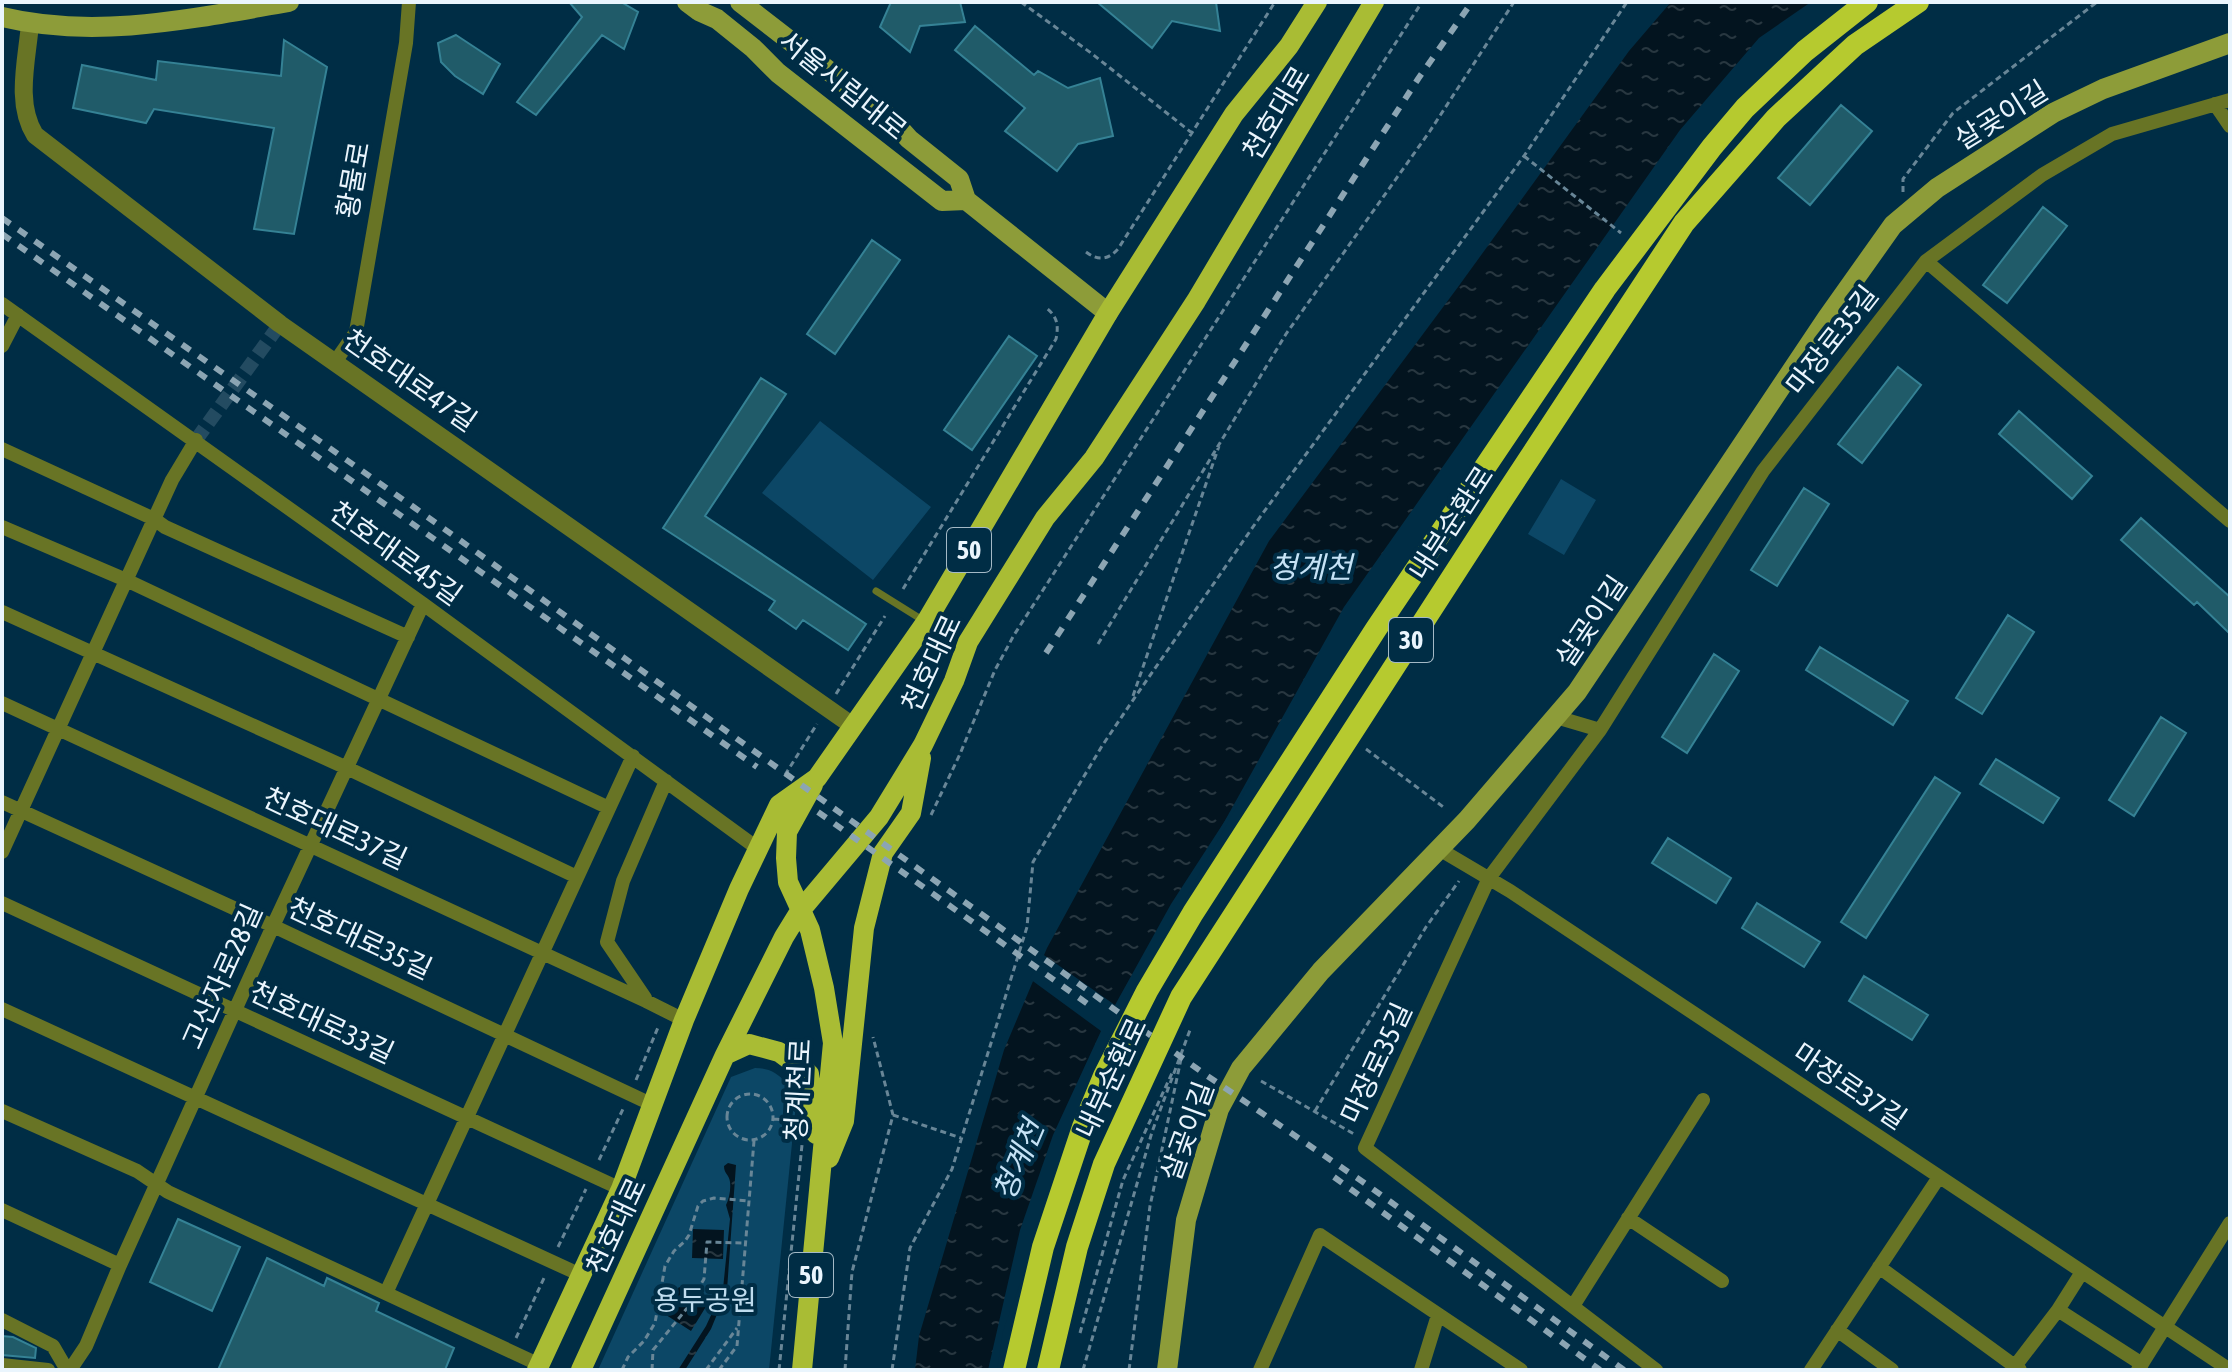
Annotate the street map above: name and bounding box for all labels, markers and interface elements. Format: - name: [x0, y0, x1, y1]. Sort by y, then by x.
- street label: 서울시립대로: [773, 24, 913, 146]
- street label: 천호대로: [1236, 61, 1316, 165]
- street label: 살곶이길: [1949, 74, 2053, 156]
- street label: 황물로: [331, 139, 375, 221]
- street label: 마장로35길: [1780, 279, 1884, 401]
- street label: 천호대로47길: [337, 322, 483, 438]
- street label: 내부순환로: [1403, 460, 1499, 586]
- street label: 천호대로45길: [324, 494, 468, 612]
- road number: 50: [947, 528, 991, 572]
- water label: 청계천: [1270, 550, 1356, 584]
- street label: 살곶이길: [1549, 569, 1633, 673]
- street label: 천호대로: [895, 610, 967, 716]
- road number: 30: [1389, 618, 1433, 662]
- street label: 천호대로37길: [258, 781, 412, 875]
- street label: 천호대로35길: [283, 891, 437, 985]
- street label: 고산자로28길: [176, 899, 268, 1053]
- street label: 천호대로33길: [245, 975, 399, 1069]
- street label: 마장로35길: [1334, 998, 1418, 1128]
- street label: 내부순환로: [1069, 1013, 1153, 1143]
- street label: 마장로37길: [1787, 1037, 1913, 1135]
- street label: 청계천로: [779, 1038, 817, 1142]
- street label: 살곶이길: [1154, 1077, 1220, 1185]
- water label: 청계천: [986, 1112, 1051, 1205]
- street label: 천호대로: [580, 1173, 652, 1279]
- road number: 50: [789, 1253, 833, 1297]
- park label: 용두공원: [653, 1284, 757, 1316]

